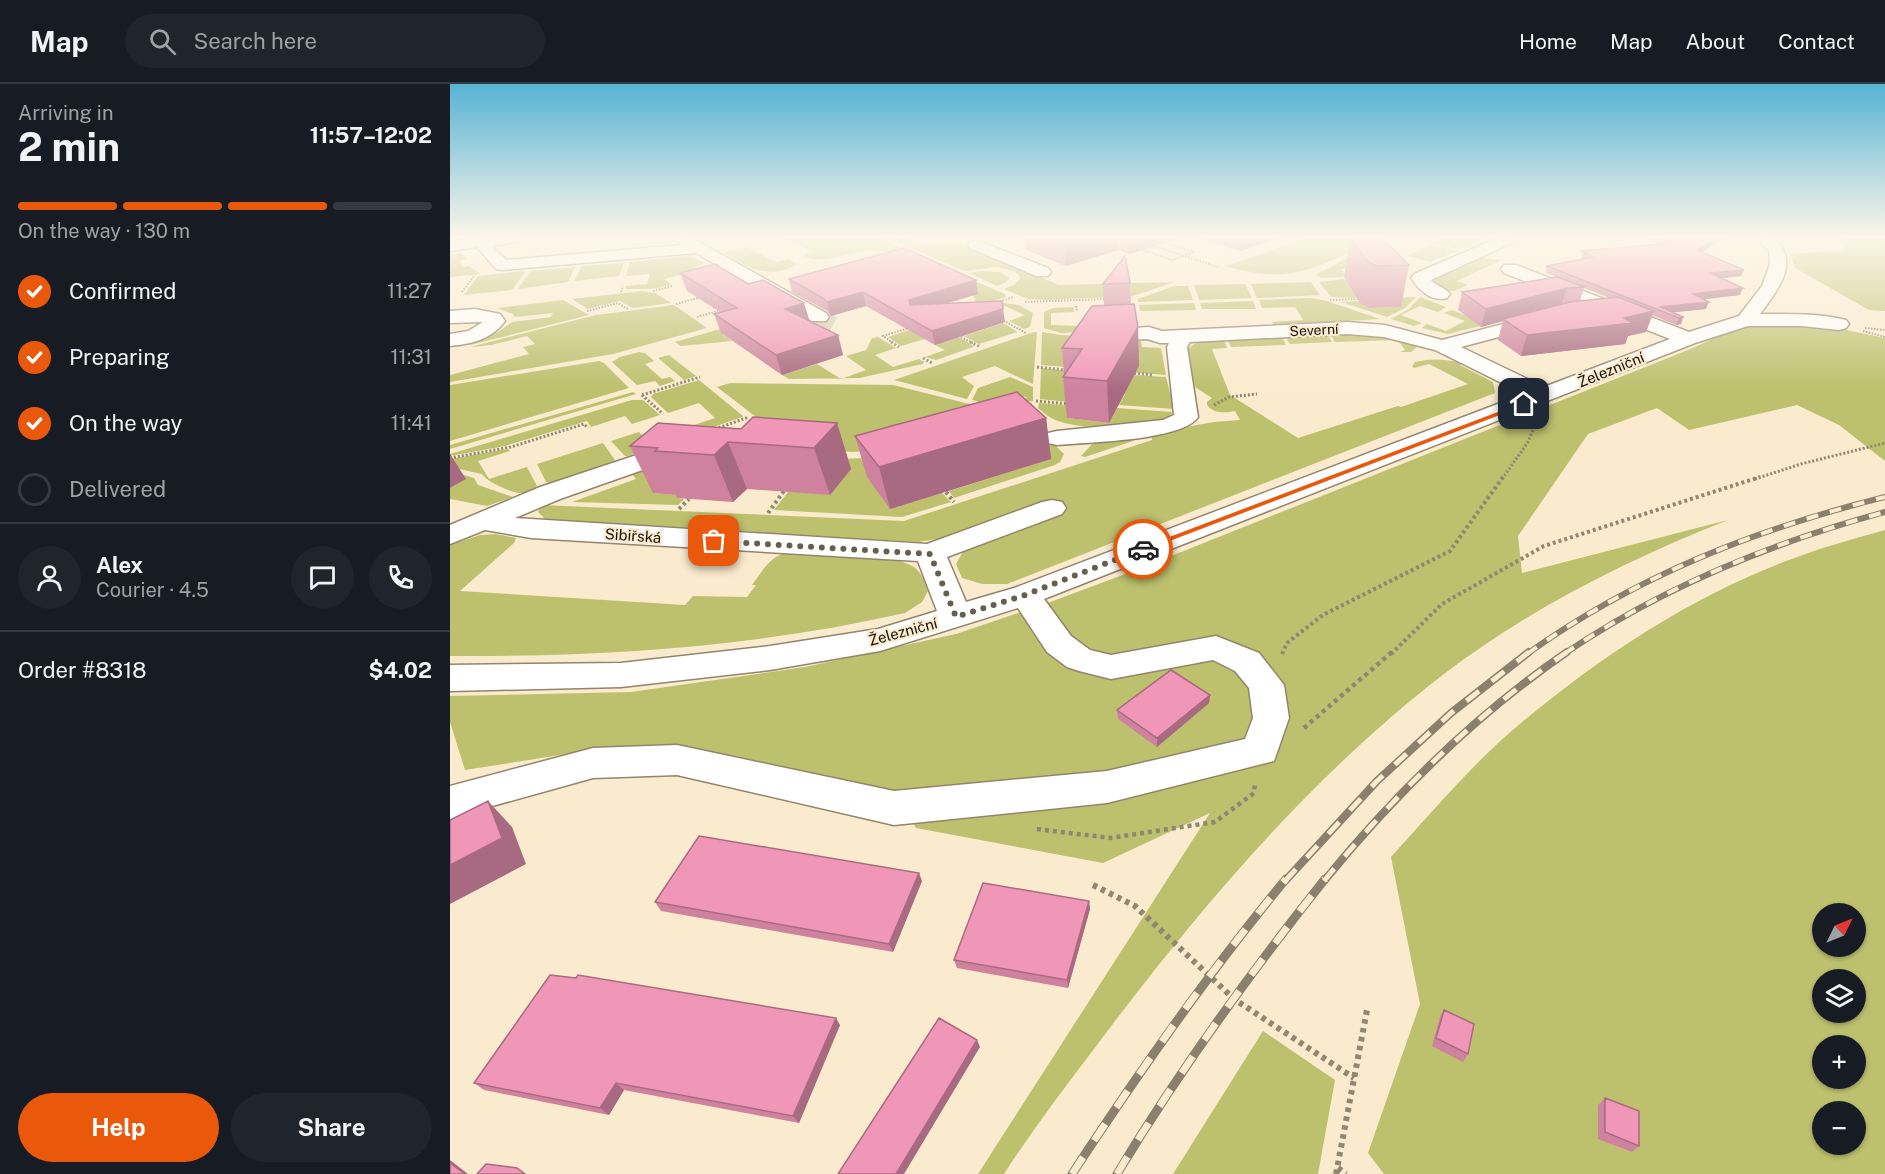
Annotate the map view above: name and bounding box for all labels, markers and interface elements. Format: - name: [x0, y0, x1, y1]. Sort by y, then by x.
- search box: [125, 14, 545, 68]
- text: Map: [30, 25, 89, 58]
- icon: search: [146, 25, 179, 58]
- text: Search here: [194, 28, 317, 54]
- text: Home: [1519, 29, 1577, 54]
- text: Map: [1610, 29, 1653, 54]
- text: About: [1686, 29, 1745, 54]
- text: Contact: [1778, 29, 1855, 54]
- text: Arriving in: [18, 101, 113, 125]
- text: 11:57–12:02: [310, 122, 432, 148]
- text: 2 min: [18, 124, 120, 170]
- text: On the way · 130 m: [18, 219, 190, 243]
- icon: check: [18, 275, 51, 308]
- text: Confirmed: [69, 278, 176, 304]
- text: 11:27: [387, 279, 432, 303]
- street label: Severní: [1289, 321, 1339, 339]
- icon: check: [18, 341, 51, 374]
- text: Preparing: [69, 344, 170, 370]
- text: 11:31: [390, 345, 432, 369]
- street label: Železniční: [1575, 348, 1647, 391]
- pin: [1498, 378, 1549, 429]
- icon: home: [1507, 387, 1540, 420]
- icon: check: [18, 407, 51, 440]
- text: On the way: [69, 410, 182, 436]
- text: 11:41: [391, 411, 432, 435]
- text: Delivered: [69, 476, 166, 502]
- pin: [688, 515, 739, 566]
- courier: [1113, 519, 1173, 579]
- icon: bag: [697, 524, 730, 557]
- street label: Sibiřská: [604, 525, 662, 546]
- icon: car: [1127, 533, 1160, 566]
- button: person: [18, 546, 81, 609]
- button: chat: [291, 546, 354, 609]
- button: phone: [369, 546, 432, 609]
- text: Alex: [96, 552, 143, 578]
- text: Courier · 4.5: [96, 578, 209, 602]
- street label: Železniční: [867, 614, 939, 649]
- text: Order #8318: [18, 657, 146, 683]
- text: $4.02: [369, 657, 432, 683]
- north arrow: [1812, 903, 1866, 957]
- map controls: [1812, 903, 1866, 1155]
- button: layers: [1812, 969, 1866, 1023]
- button: +: [1812, 1035, 1866, 1089]
- button: Help: [18, 1093, 219, 1162]
- button: Share: [231, 1093, 432, 1162]
- button: −: [1812, 1101, 1866, 1155]

